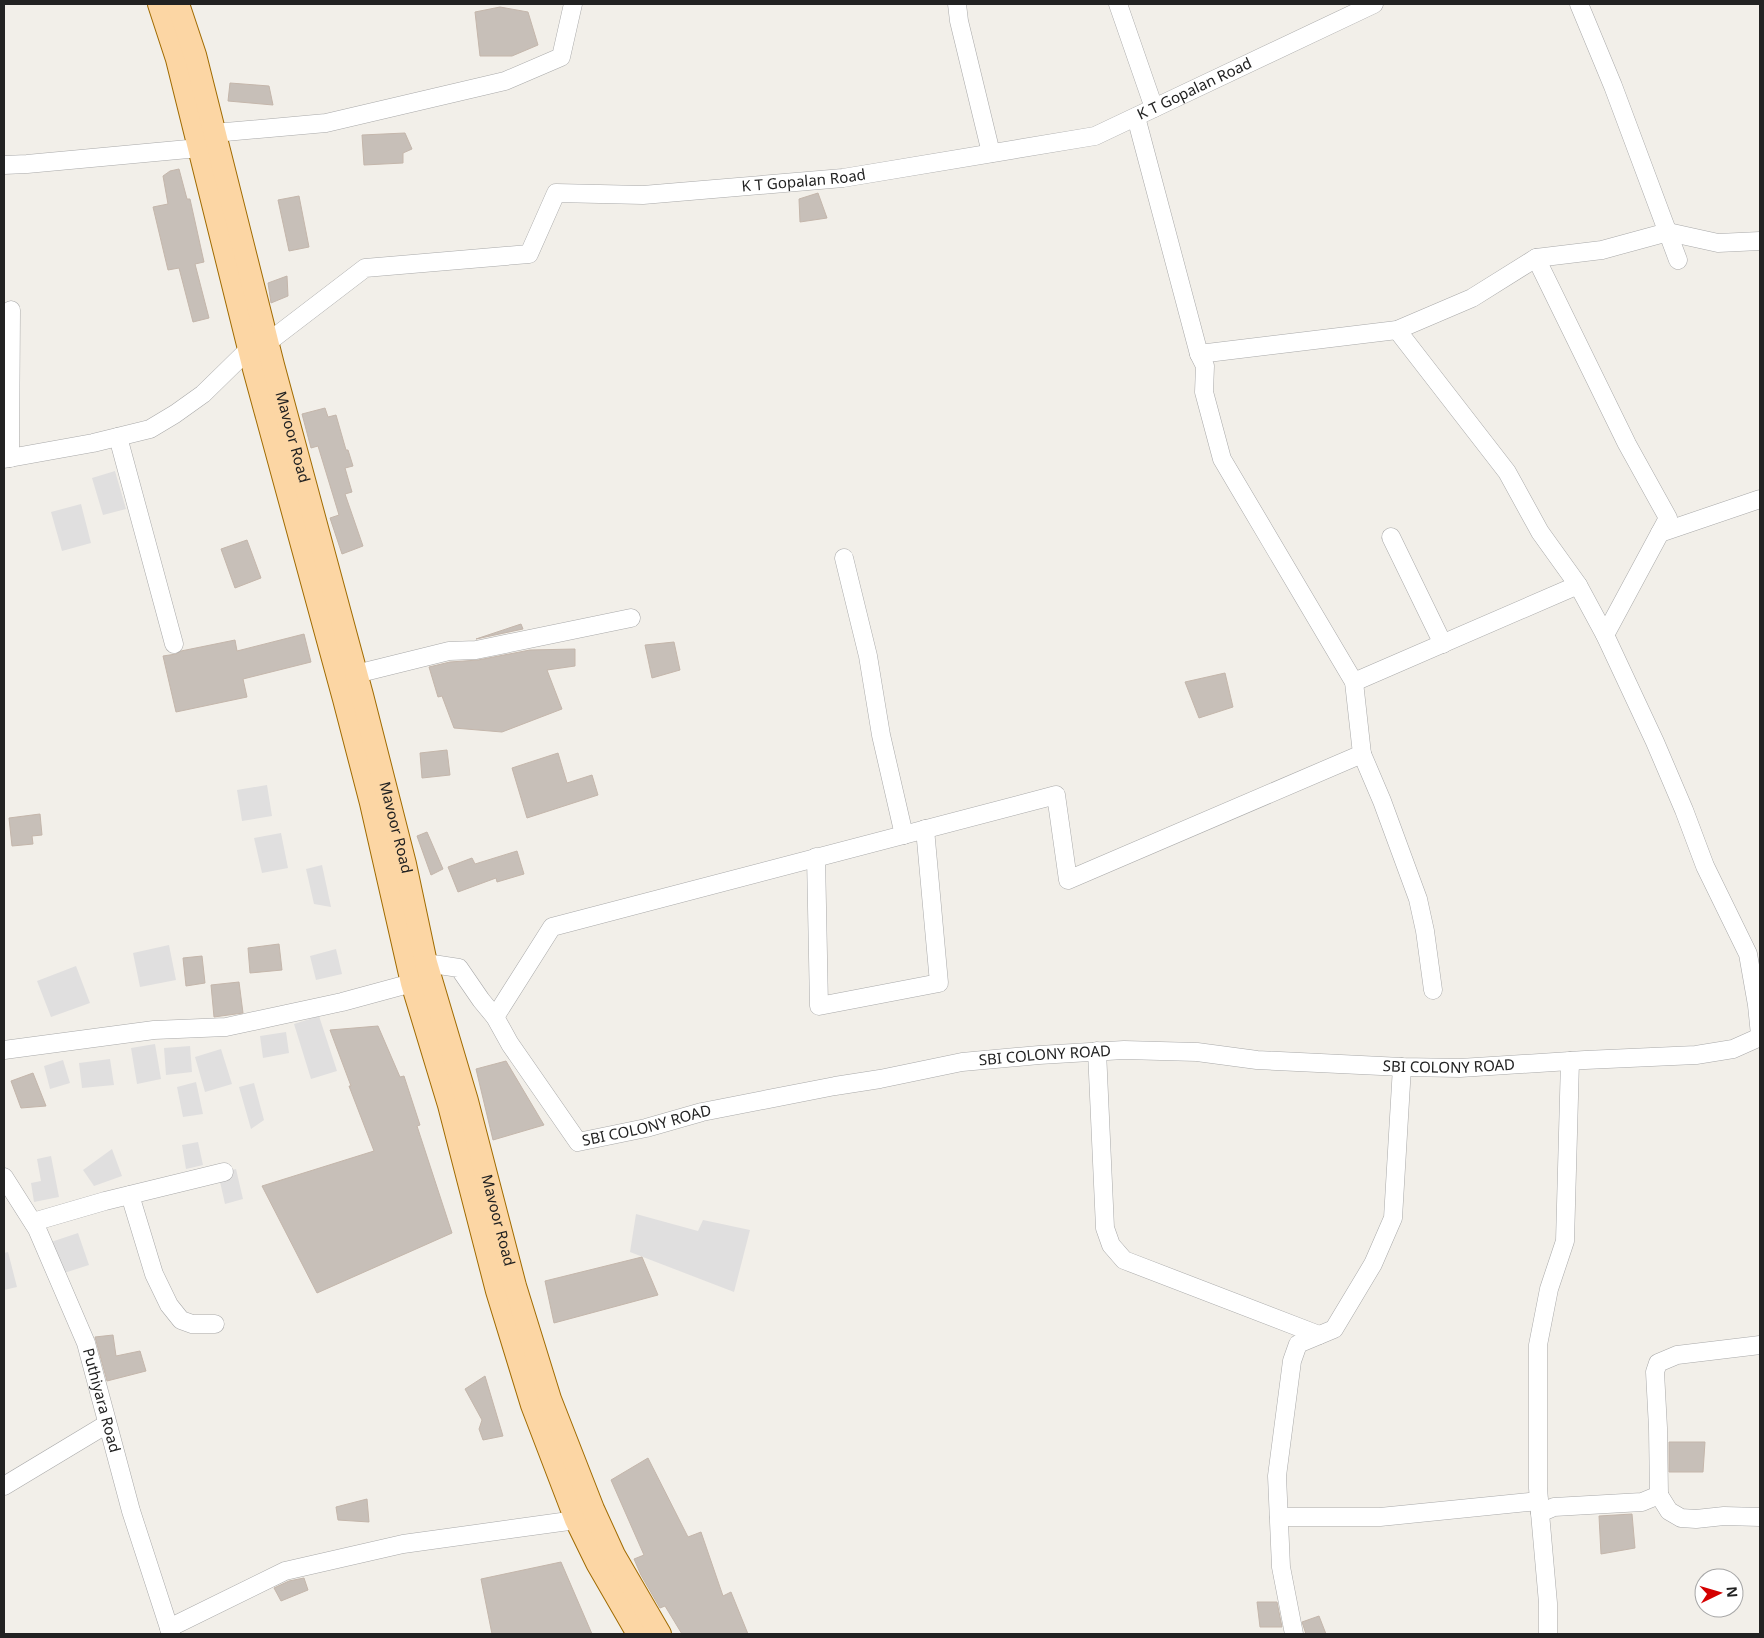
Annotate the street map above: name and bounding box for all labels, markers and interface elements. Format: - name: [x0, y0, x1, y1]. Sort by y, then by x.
- street label: K T Gopalan Road: [1133, 52, 1255, 124]
- street label: K T Gopalan Road: [741, 163, 867, 196]
- street label: Mavoor Road: [271, 389, 315, 485]
- street label: Mavoor Road: [375, 779, 418, 875]
- street label: SBI COLONY ROAD: [978, 1040, 1111, 1069]
- street label: SBI COLONY ROAD: [1382, 1054, 1516, 1077]
- street label: SBI COLONY ROAD: [580, 1099, 713, 1150]
- street label: Mavoor Road: [477, 1172, 520, 1268]
- street label: Puthiyara Road: [79, 1346, 126, 1454]
- north arrow: [1694, 1568, 1744, 1618]
- text: N: [1722, 1585, 1742, 1598]

